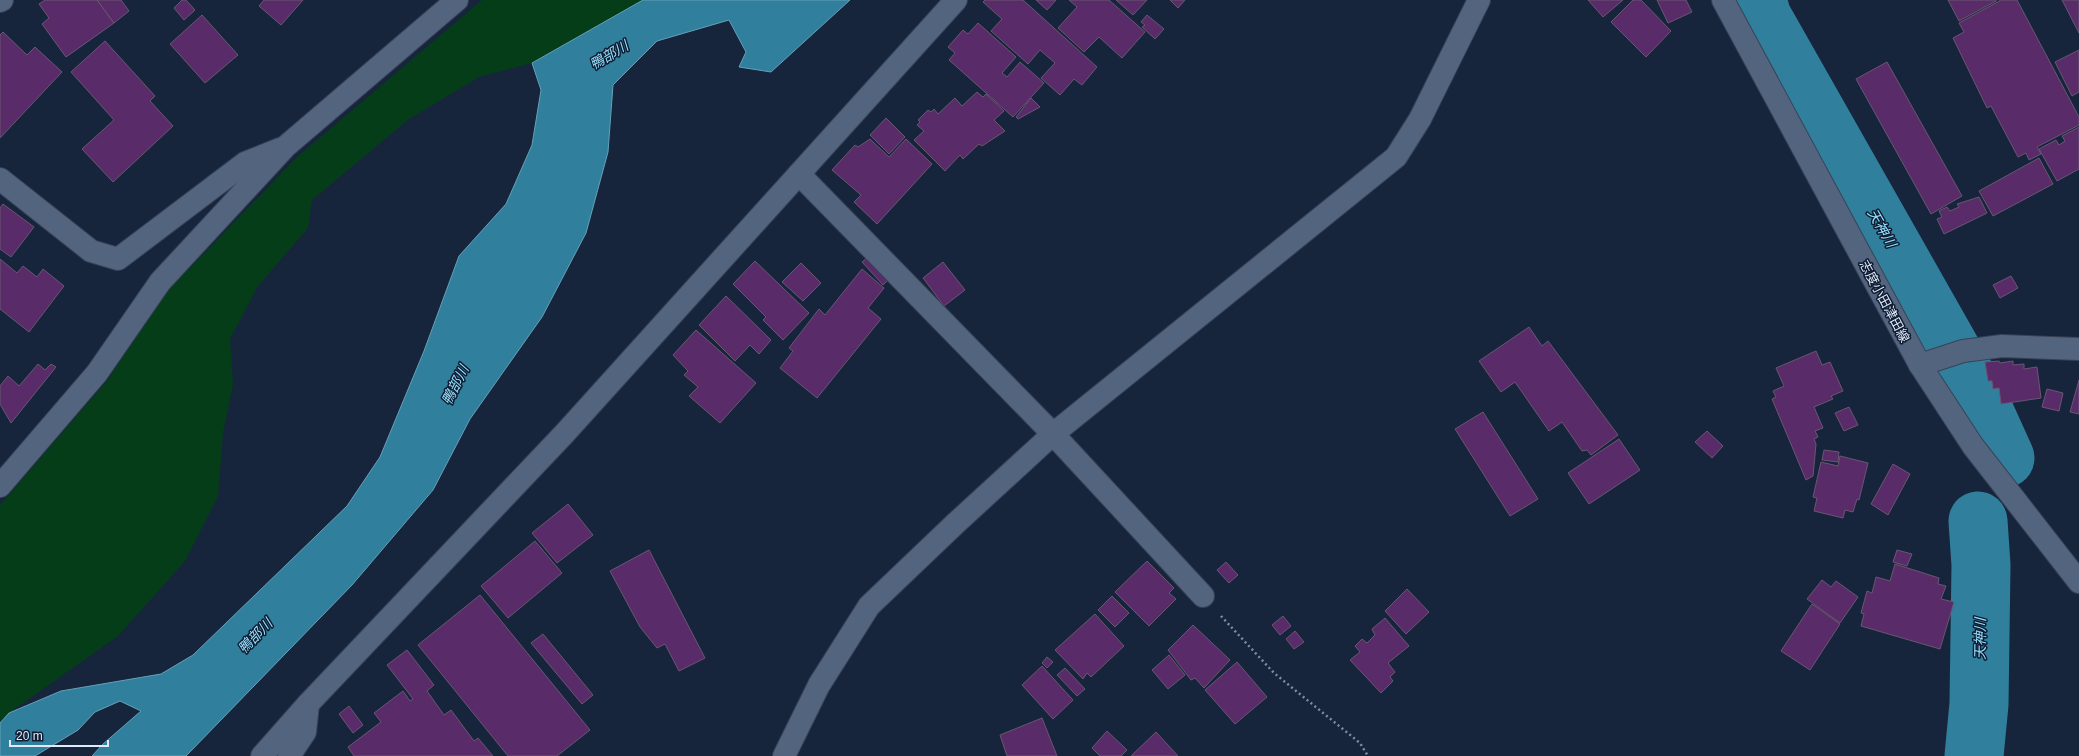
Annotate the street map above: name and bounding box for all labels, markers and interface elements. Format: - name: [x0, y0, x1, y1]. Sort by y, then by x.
- water label: 鴨部川: [587, 36, 633, 73]
- water label: 天神川: [1865, 206, 1900, 252]
- street label: 志度小田津田線: [1857, 258, 1913, 345]
- water label: 鴨部川: [438, 361, 473, 407]
- water label: 鴨部川: [235, 614, 277, 657]
- water label: 天神川: [1972, 616, 1988, 660]
- scale bar: [10, 722, 108, 748]
- text: 20 m: [16, 729, 43, 743]

